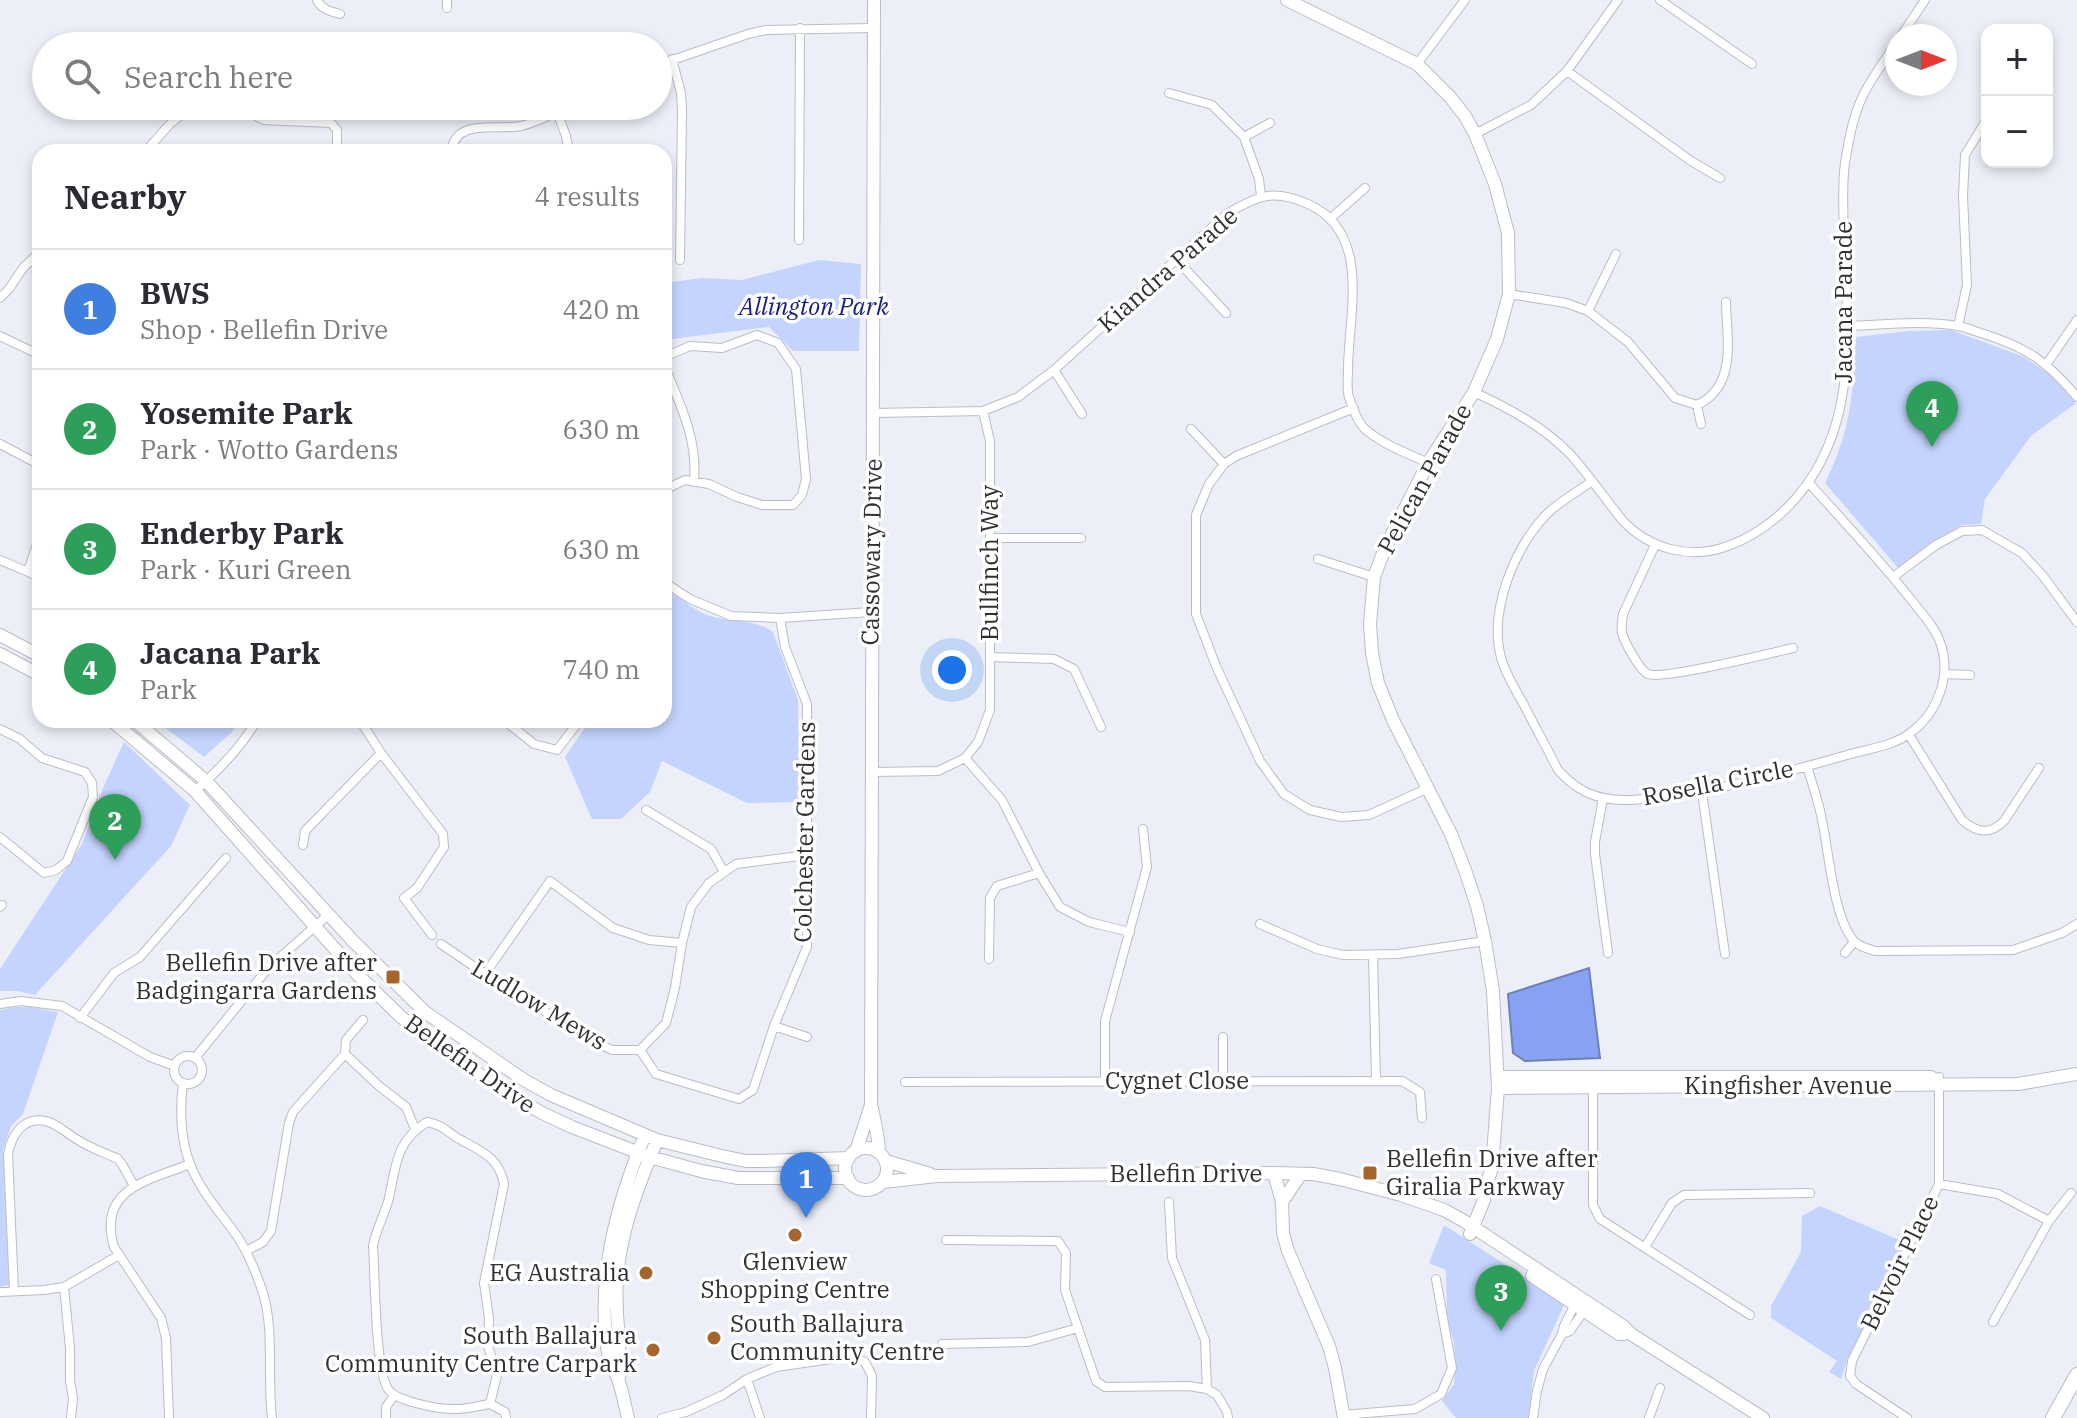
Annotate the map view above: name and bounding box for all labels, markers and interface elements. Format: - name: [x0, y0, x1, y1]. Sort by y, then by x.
- north arrow: [1885, 24, 1957, 96]
- map controls: [1981, 24, 2053, 168]
- button: +: [1981, 24, 2053, 96]
- search box: [32, 32, 672, 120]
- icon: search: [60, 54, 104, 98]
- text: Search here: [124, 57, 293, 96]
- button: −: [1981, 96, 2053, 168]
- text: Nearby: [64, 174, 186, 218]
- text: 4 results: [534, 179, 640, 213]
- street label: Kiandra Parade: [1091, 199, 1244, 339]
- street label: Jacana Parade: [1827, 221, 1859, 383]
- text: BWS: [140, 273, 210, 312]
- park label: Allington Park: [737, 290, 889, 322]
- text: 1: [82, 292, 98, 326]
- text: 420 m: [562, 292, 640, 326]
- text: Shop · Bellefin Drive: [140, 312, 388, 346]
- pin: 4: [1906, 381, 1958, 447]
- text: Yosemite Park: [140, 393, 353, 432]
- street label: Pelican Parade: [1370, 398, 1479, 559]
- text: 2: [82, 412, 98, 446]
- text: 630 m: [562, 412, 640, 446]
- text: Park · Wotto Gardens: [140, 432, 398, 466]
- street label: Cassowary Drive: [853, 458, 889, 646]
- street label: Bullfinch Way: [973, 485, 1005, 641]
- text: Enderby Park: [140, 513, 343, 552]
- text: 3: [82, 532, 98, 566]
- text: 630 m: [562, 532, 640, 566]
- text: Park · Kuri Green: [140, 552, 352, 586]
- text: Jacana Park: [140, 633, 320, 672]
- your location: [932, 650, 972, 690]
- text: 4: [82, 652, 98, 686]
- text: 740 m: [562, 652, 640, 686]
- text: Park: [140, 672, 197, 706]
- street label: Colchester Gardens: [786, 721, 822, 943]
- street label: Rosella Circle: [1640, 752, 1796, 812]
- pin: 2: [89, 794, 141, 860]
- place label: Bellefin Drive after Badgingarra Gardens: [135, 946, 377, 1006]
- street label: Ludlow Mews: [466, 951, 613, 1057]
- marker: Bellefin Drive after Badgingarra Gardens: [384, 968, 402, 986]
- street label: Bellefin Drive: [399, 1006, 542, 1120]
- street label: Cygnet Close: [1105, 1064, 1249, 1096]
- street label: Kingfisher Avenue: [1684, 1069, 1892, 1101]
- place label: Bellefin Drive after Giralia Parkway: [1386, 1142, 1598, 1202]
- pin: 1: [780, 1152, 832, 1218]
- street label: Bellefin Drive: [1110, 1157, 1262, 1189]
- marker: Bellefin Drive after Giralia Parkway: [1361, 1164, 1379, 1182]
- street label: Belvoir Place: [1853, 1190, 1946, 1335]
- marker: Glenview Shopping Centre: [786, 1226, 804, 1244]
- place label: Glenview Shopping Centre: [700, 1245, 890, 1305]
- place label: EG Australia: [489, 1256, 630, 1288]
- marker: EG Australia: [637, 1264, 655, 1282]
- pin: 3: [1475, 1265, 1527, 1331]
- place label: South Ballajura Community Centre: [730, 1307, 945, 1367]
- place label: South Ballajura Community Centre Carpark: [325, 1319, 637, 1379]
- marker: South Ballajura Community Centre: [705, 1329, 723, 1347]
- marker: South Ballajura Community Centre Carpark: [644, 1341, 662, 1359]

